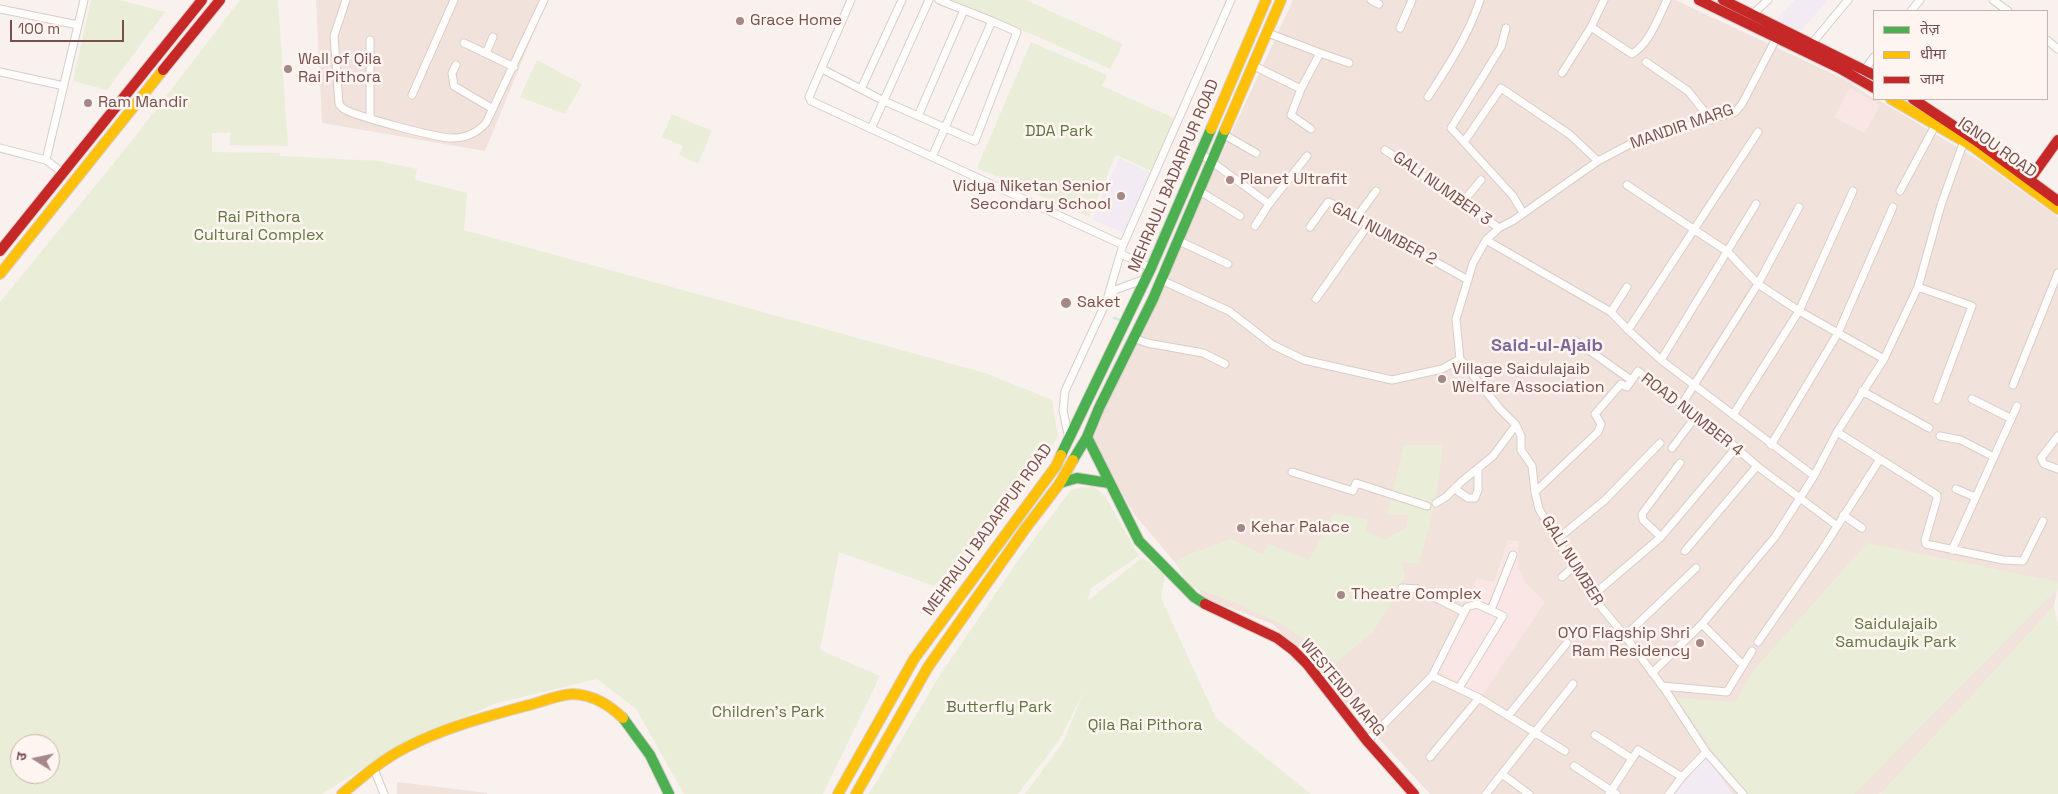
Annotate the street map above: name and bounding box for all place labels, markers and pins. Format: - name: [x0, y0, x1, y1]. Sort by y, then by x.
- place label: Grace Home: [750, 11, 842, 31]
- marker: Grace Home: [734, 15, 746, 27]
- place label: Wall of Qila Rai Pithora: [298, 50, 381, 88]
- marker: Wall of Qila Rai Pithora: [282, 63, 294, 75]
- place label: Ram Mandir: [98, 93, 188, 113]
- marker: Ram Mandir: [82, 97, 94, 109]
- place label: Planet Ultrafit: [1240, 170, 1348, 190]
- marker: Planet Ultrafit: [1224, 174, 1236, 186]
- place label: Vidya Niketan Senior Secondary School: [953, 177, 1111, 215]
- marker: Vidya Niketan Senior Secondary School: [1115, 190, 1127, 202]
- place label: Saket: [1077, 293, 1121, 313]
- marker: Saket: [1059, 296, 1073, 310]
- place label: Village Saidulajaib Welfare Association: [1452, 360, 1605, 398]
- marker: Village Saidulajaib Welfare Association: [1436, 373, 1448, 385]
- place label: Kehar Palace: [1251, 518, 1350, 538]
- marker: Kehar Palace: [1235, 522, 1247, 534]
- place label: Theatre Complex: [1351, 585, 1482, 605]
- marker: Theatre Complex: [1335, 589, 1347, 601]
- place label: OYO Flagship Shri Ram Residency: [1558, 624, 1690, 662]
- marker: OYO Flagship Shri Ram Residency: [1694, 637, 1706, 649]

